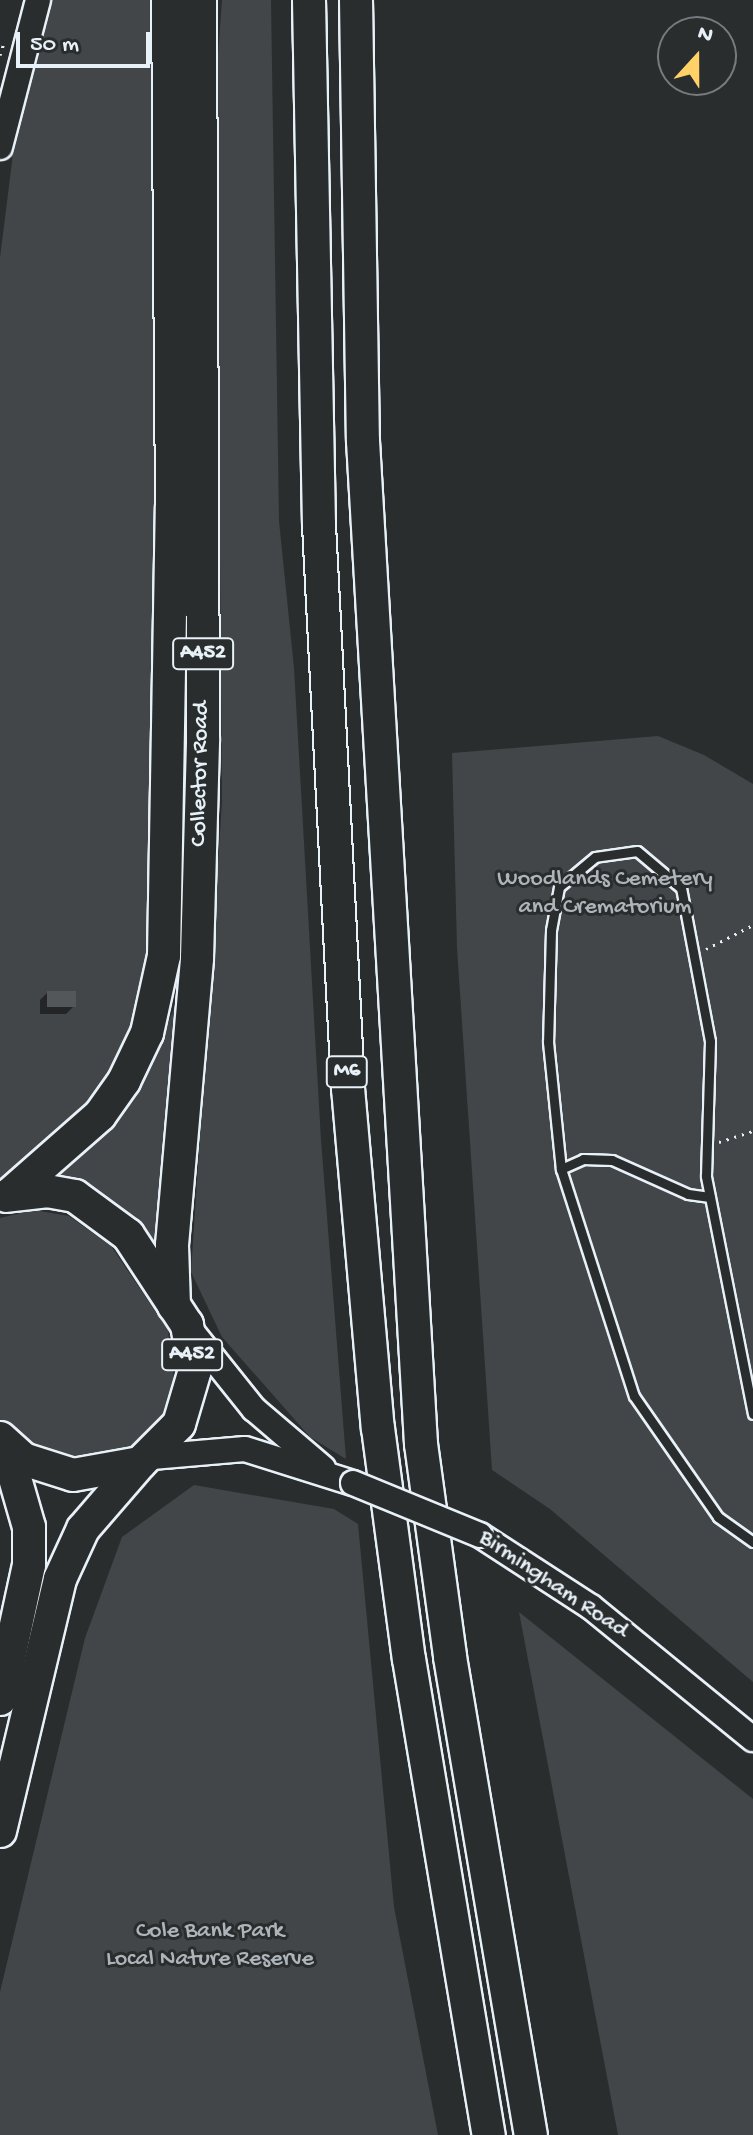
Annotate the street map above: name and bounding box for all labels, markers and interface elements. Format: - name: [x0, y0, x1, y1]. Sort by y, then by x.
- scale bar: [20, 16, 154, 66]
- north arrow: [657, 16, 737, 96]
- text: N: [694, 21, 716, 50]
- text: 50 m: [30, 31, 79, 60]
- road number: A452: [171, 636, 235, 672]
- street label: Collector Road: [185, 701, 217, 847]
- park label: Woodlands Cemetery and Crematorium: [497, 866, 713, 922]
- road number: M6: [325, 1054, 369, 1090]
- road number: A452: [160, 1337, 224, 1373]
- street label: Birmingham Road: [473, 1524, 633, 1646]
- park label: Cole Bank Park Local Nature Reserve: [106, 1918, 314, 1974]

